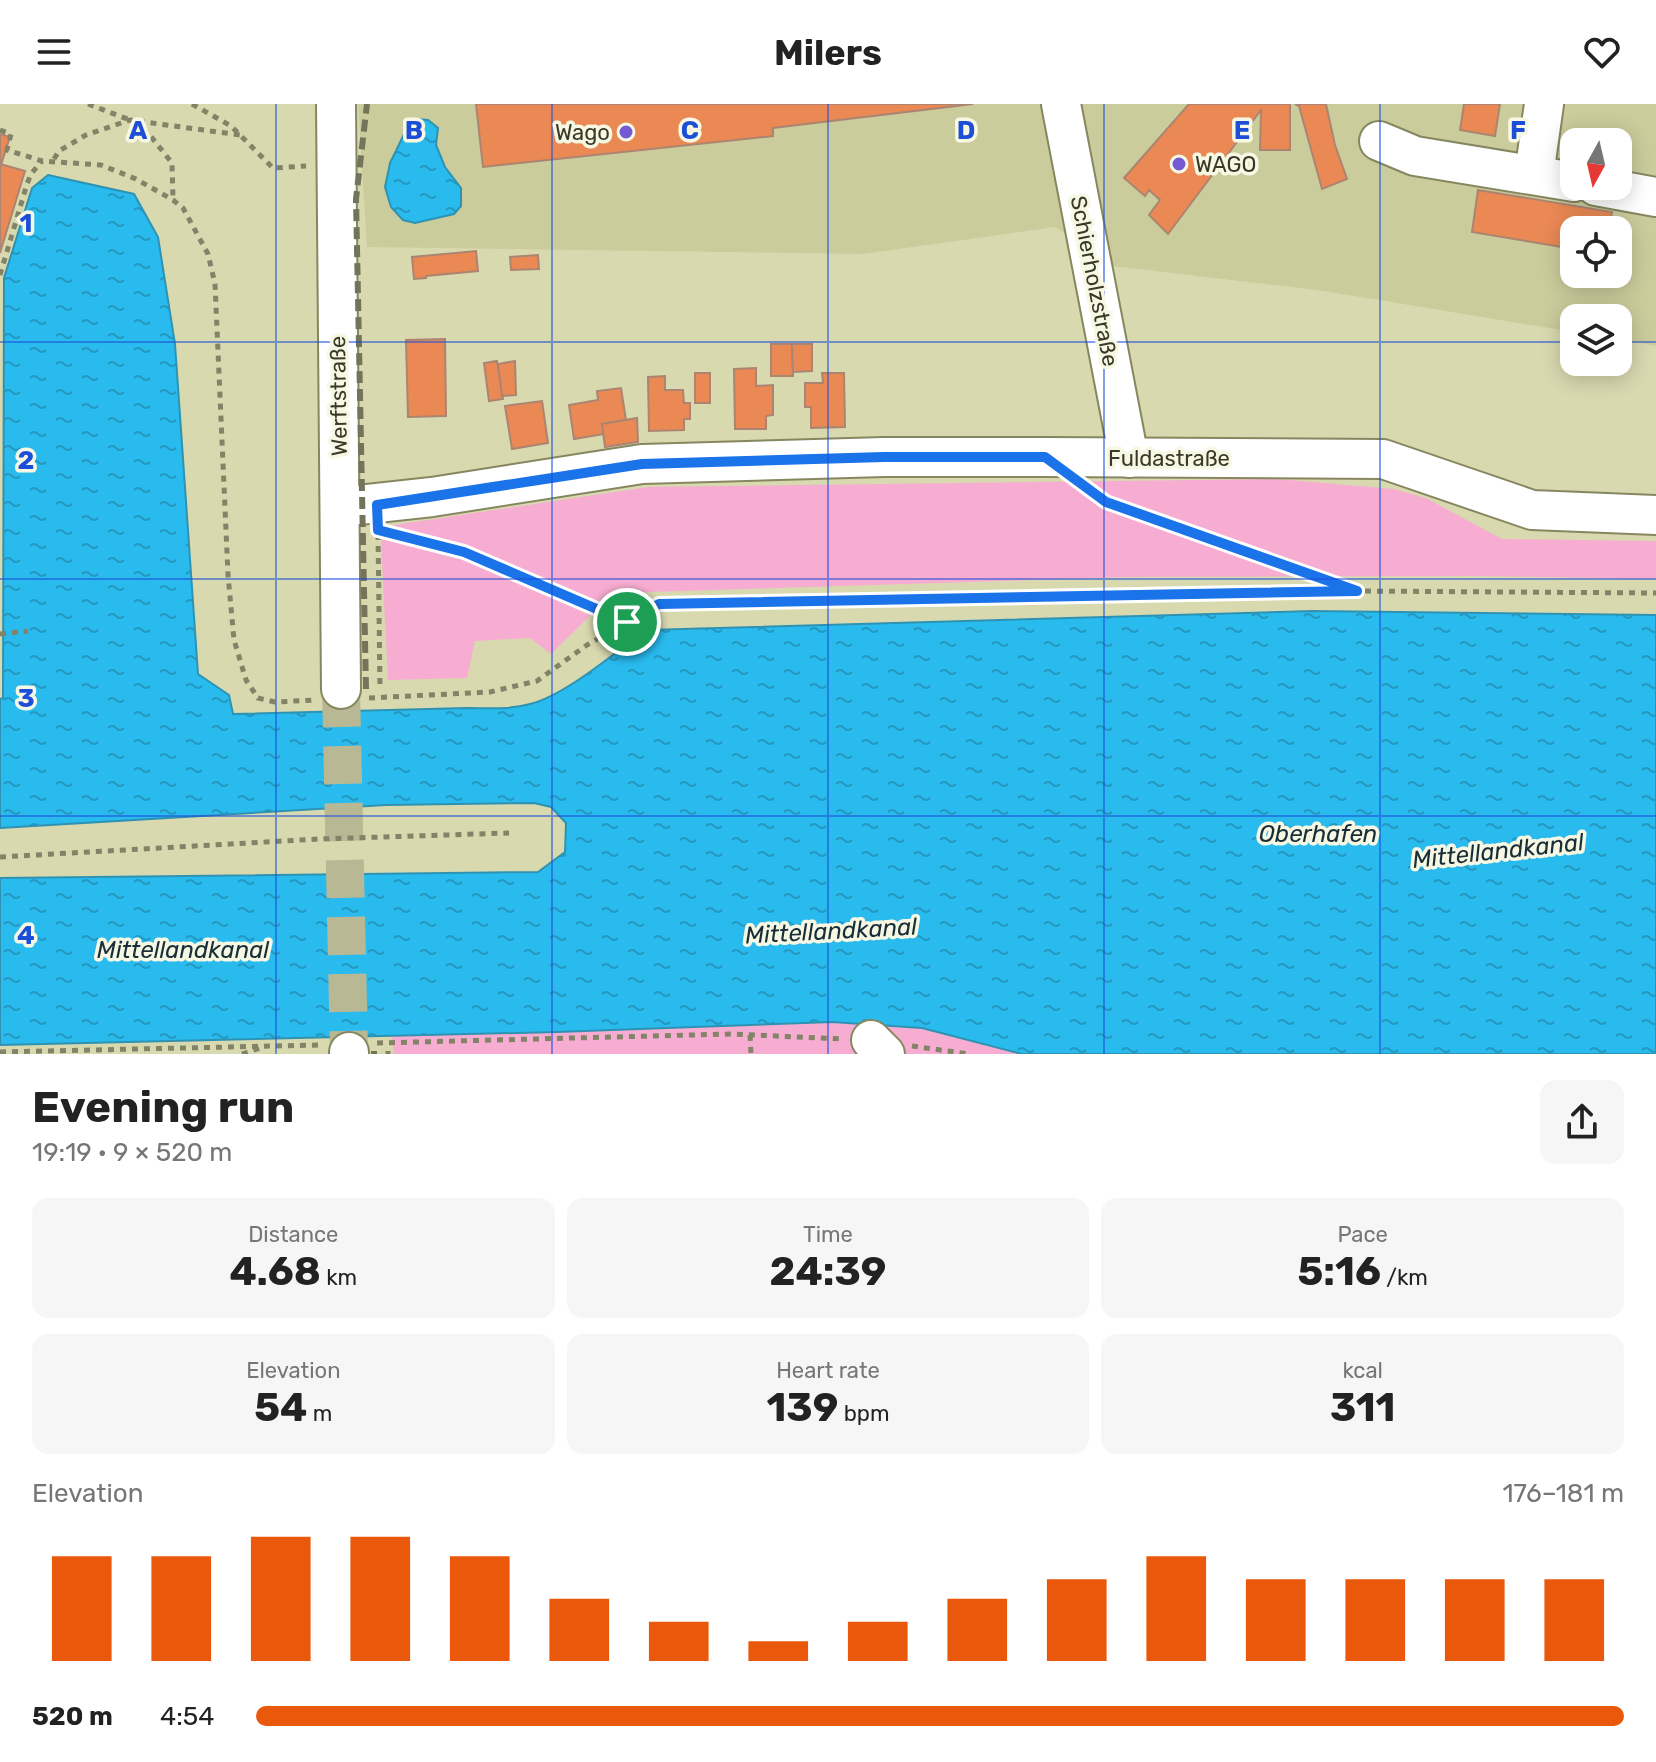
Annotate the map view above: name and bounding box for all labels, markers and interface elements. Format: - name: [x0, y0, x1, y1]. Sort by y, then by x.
- icon: menu: [32, 30, 76, 74]
- icon: heart: [1580, 30, 1624, 74]
- text: Milers: [774, 31, 882, 74]
- text: A: [129, 115, 148, 146]
- text: B: [405, 115, 423, 146]
- text: C: [681, 115, 699, 146]
- text: D: [957, 115, 975, 146]
- text: E: [1234, 115, 1250, 146]
- text: F: [1510, 115, 1526, 146]
- place label: Wago: [555, 119, 610, 146]
- marker: Wago: [617, 123, 635, 141]
- north arrow: [1560, 128, 1632, 200]
- map controls: [1560, 128, 1632, 376]
- place label: WAGO: [1195, 151, 1256, 178]
- marker: WAGO: [1170, 155, 1188, 173]
- street label: Schierholzstraße: [1065, 194, 1124, 369]
- text: 1: [20, 208, 32, 239]
- button: locate: [1560, 216, 1632, 288]
- button: layers: [1560, 304, 1632, 376]
- street label: Werftstraße: [324, 336, 353, 456]
- text: 2: [18, 445, 34, 476]
- street label: Fuldastraße: [1108, 445, 1230, 472]
- pin: [593, 588, 661, 656]
- icon: arrive: [605, 600, 649, 644]
- text: 3: [17, 683, 35, 714]
- water label: Oberhafen: [1259, 820, 1377, 848]
- water label: Mittellandkanal: [1411, 828, 1586, 874]
- water label: Mittellandkanal: [744, 912, 919, 949]
- text: 4: [17, 920, 35, 951]
- water label: Mittellandkanal: [97, 936, 270, 964]
- button: share: [1540, 1080, 1624, 1164]
- text: Evening run: [32, 1081, 294, 1133]
- text: 19:19 · 9 × 520 m: [32, 1137, 232, 1168]
- text: Distance: [248, 1221, 338, 1248]
- text: Time: [803, 1221, 853, 1248]
- text: Pace: [1337, 1221, 1388, 1248]
- text: 4.68: [230, 1248, 321, 1295]
- text: 24:39: [770, 1248, 886, 1295]
- text: 5:16: [1297, 1248, 1381, 1295]
- text: km: [321, 1264, 357, 1291]
- text: /km: [1381, 1264, 1428, 1291]
- text: Elevation: [246, 1357, 340, 1384]
- text: Heart rate: [776, 1357, 880, 1384]
- text: kcal: [1342, 1357, 1383, 1384]
- text: 54: [254, 1384, 307, 1431]
- text: 139: [766, 1384, 838, 1431]
- text: 311: [1330, 1384, 1395, 1431]
- text: m: [307, 1400, 332, 1427]
- text: bpm: [838, 1400, 890, 1427]
- text: Elevation: [32, 1478, 143, 1509]
- text: 176–181 m: [1502, 1478, 1624, 1509]
- text: 520 m: [32, 1701, 113, 1732]
- text: 4:54: [160, 1701, 214, 1732]

